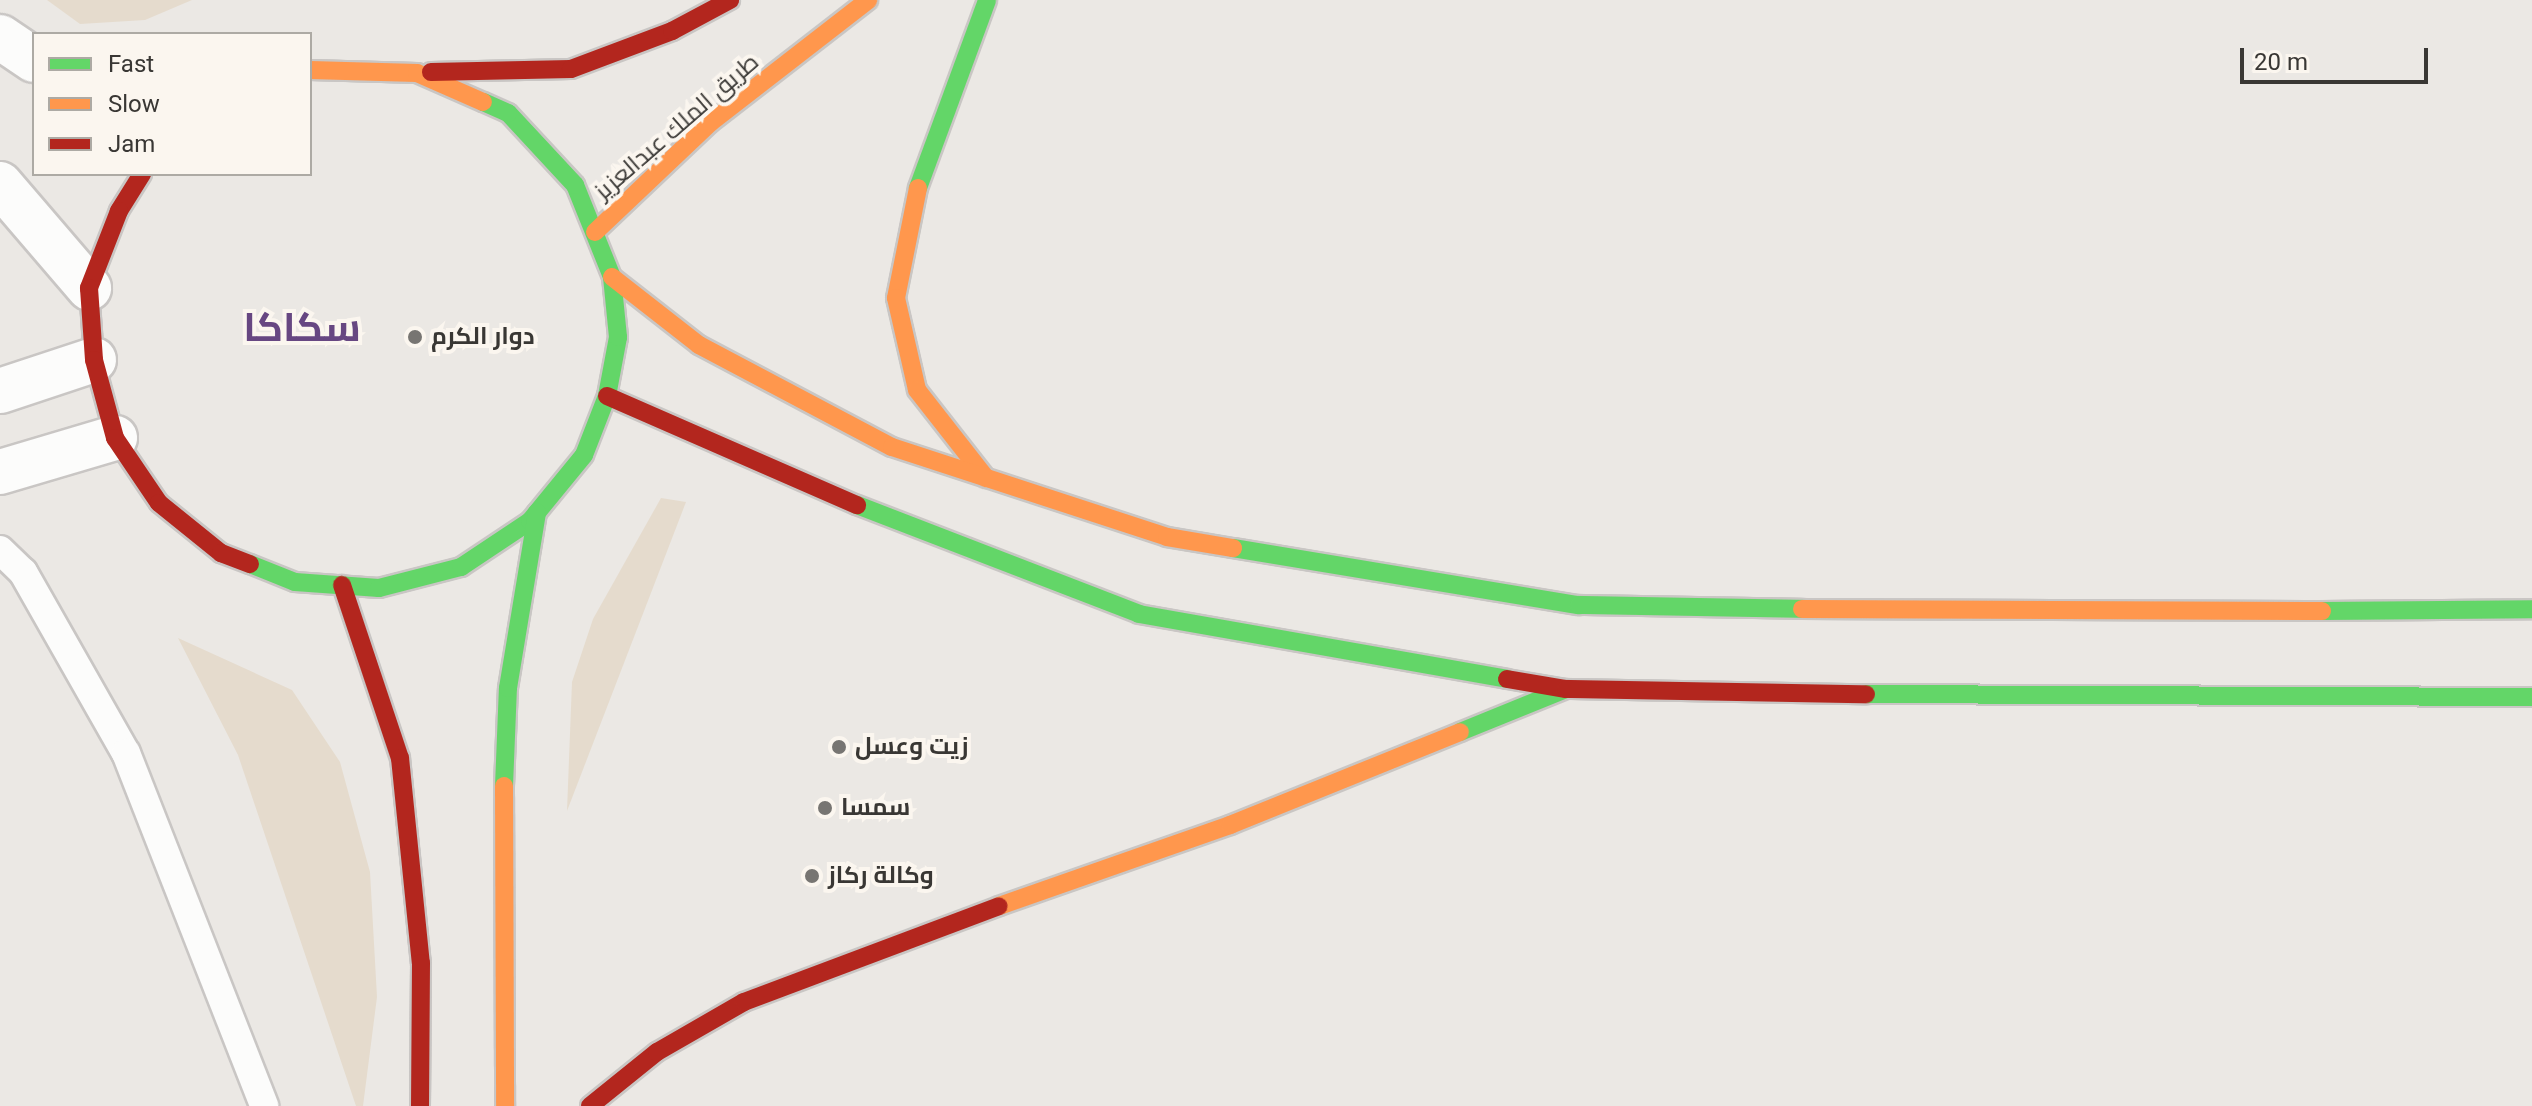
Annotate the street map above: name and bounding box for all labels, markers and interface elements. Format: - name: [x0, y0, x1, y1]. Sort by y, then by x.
- legend: [32, 32, 312, 176]
- scale bar: [2244, 32, 2432, 82]
- street label: طريق الملك عبدالعزيز: [589, 48, 765, 206]
- text: 20 m: [2254, 48, 2308, 76]
- text: Fast: [108, 50, 154, 78]
- text: Slow: [108, 90, 160, 118]
- text: Jam: [108, 130, 155, 158]
- district label: سكاكا: [243, 304, 361, 352]
- place label: دوار الكرم: [431, 323, 535, 351]
- marker: دوار الكرم: [406, 328, 424, 346]
- place label: زيت وعسل: [855, 733, 968, 761]
- marker: زيت وعسل: [830, 738, 848, 756]
- place label: سمسا: [841, 794, 910, 822]
- marker: سمسا: [816, 799, 834, 817]
- place label: وكالة ركاز: [828, 862, 934, 890]
- marker: وكالة ركاز: [803, 867, 821, 885]

